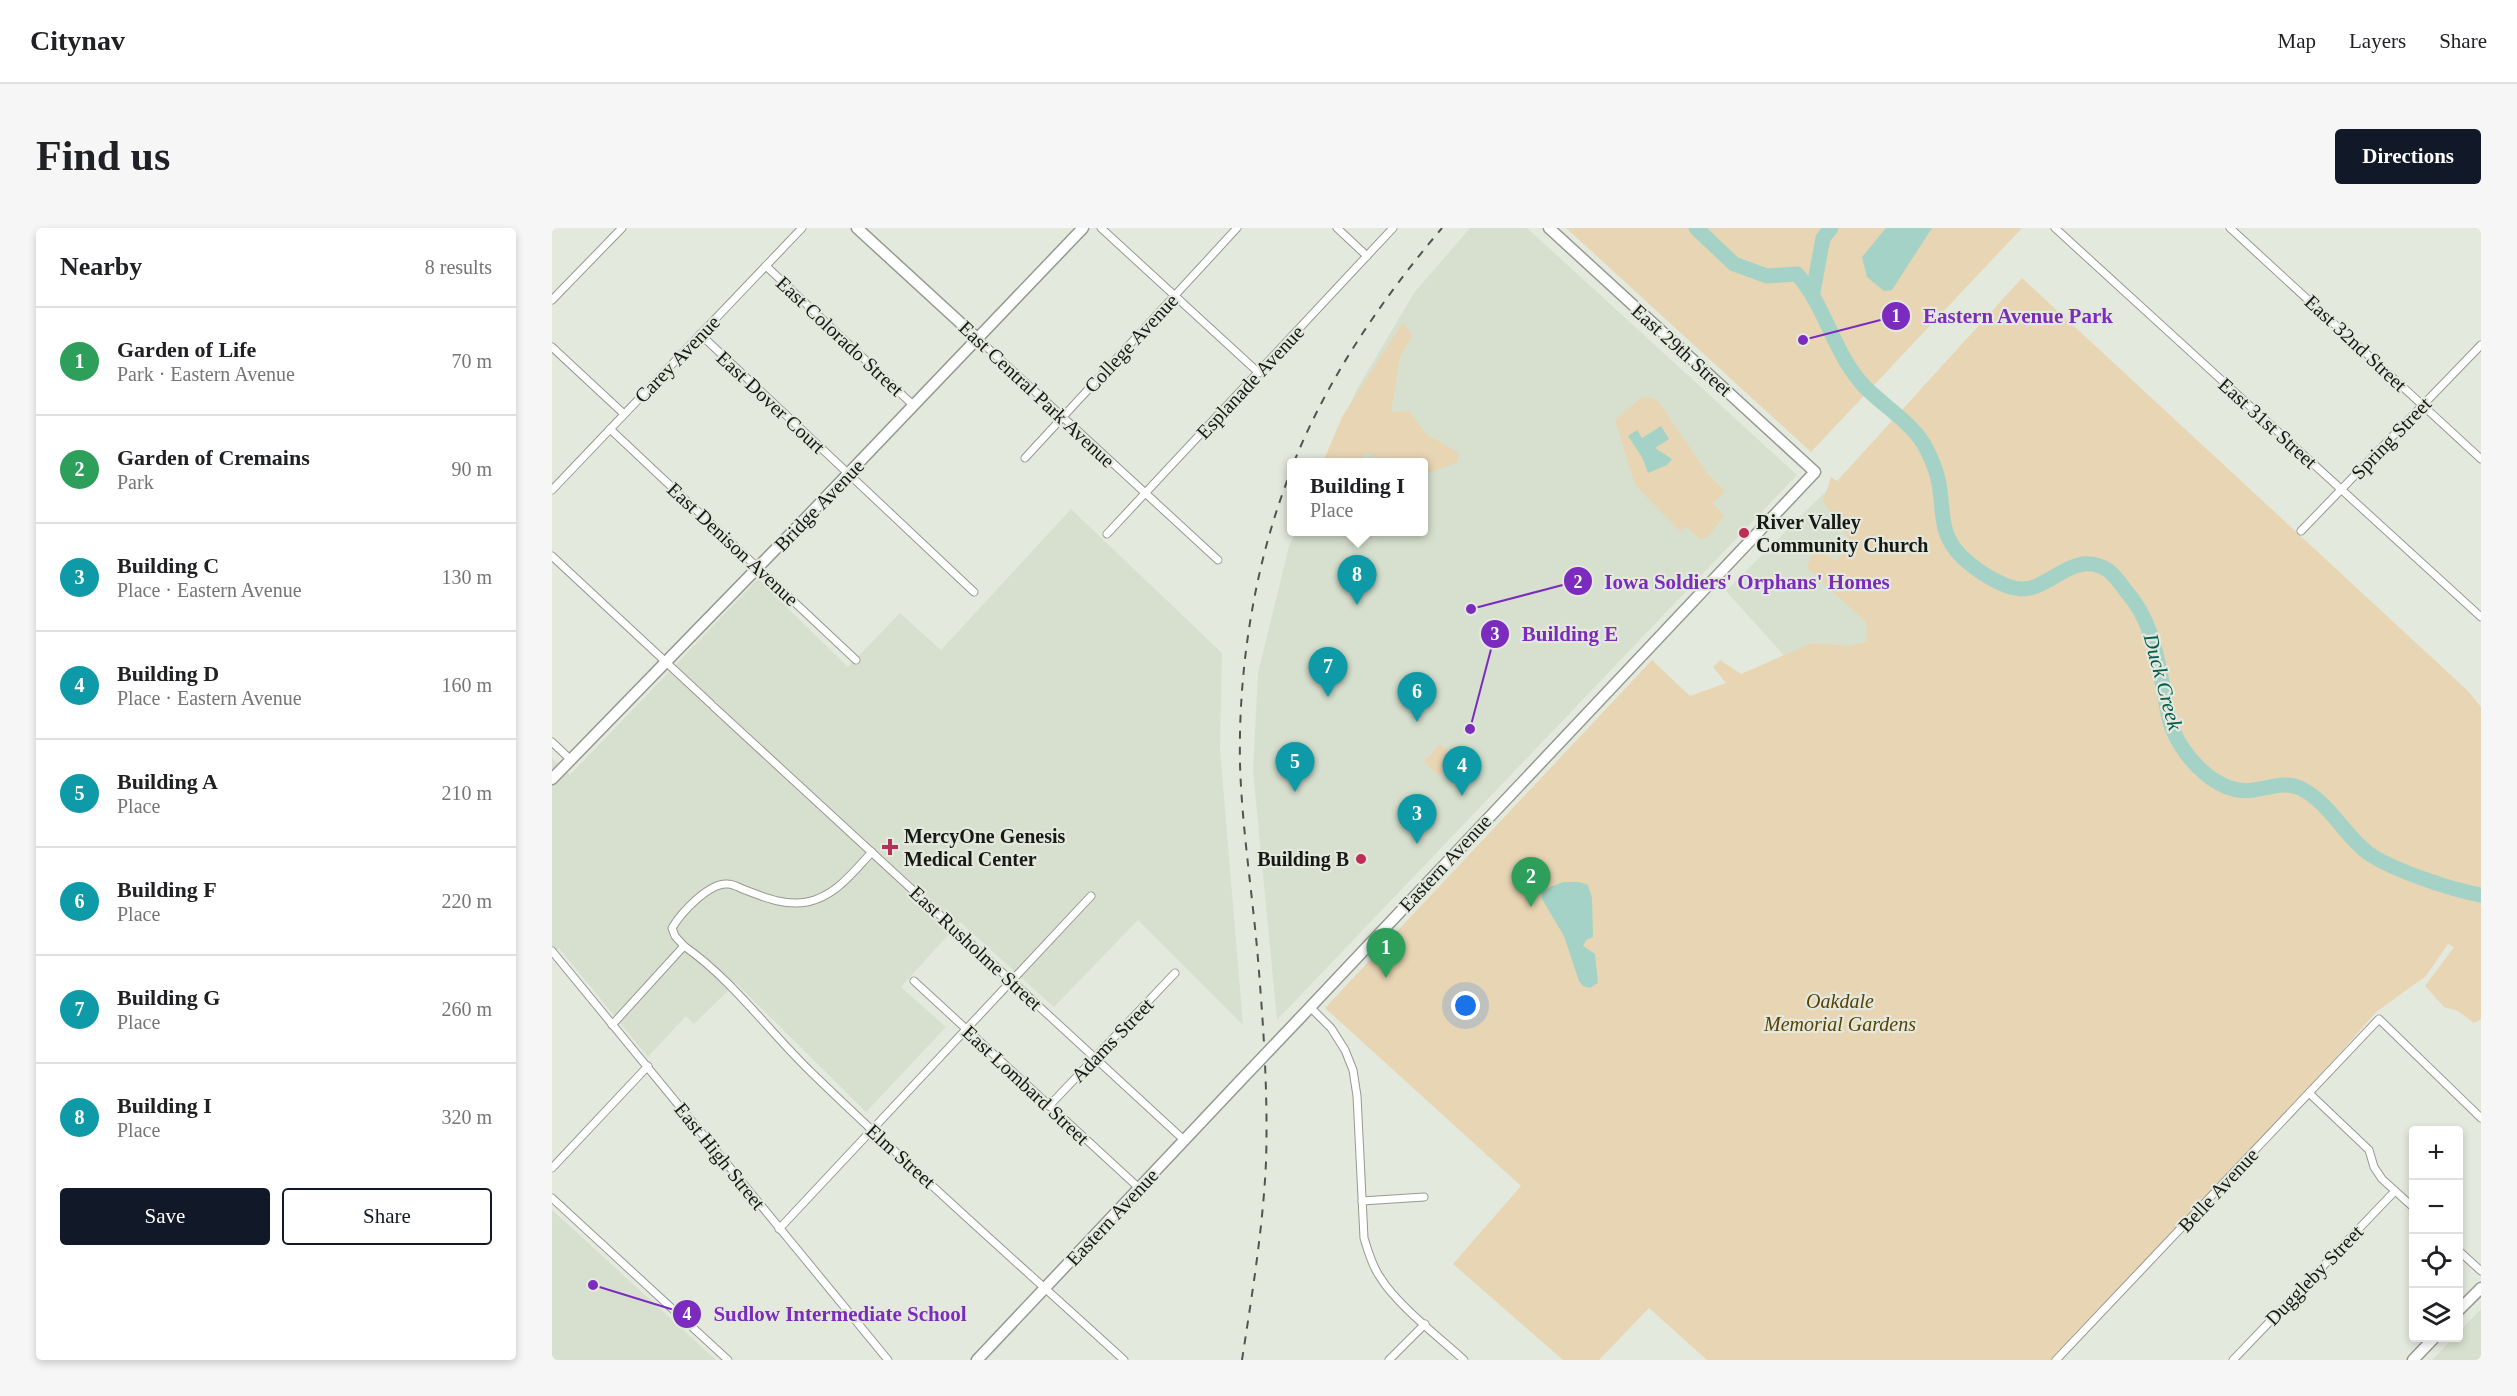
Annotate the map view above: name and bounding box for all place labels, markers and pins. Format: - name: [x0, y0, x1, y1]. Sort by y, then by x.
- callout: Eastern Avenue Park: [1881, 296, 2126, 335]
- place label: River Valley Community Church: [1756, 511, 1928, 557]
- marker: River Valley Community Church: [1737, 526, 1751, 540]
- pin: 8: [1338, 556, 1376, 605]
- callout: Iowa Soldiers' Orphans' Homes: [1563, 562, 1902, 601]
- callout: Building E: [1480, 614, 1630, 653]
- pin: 7: [1308, 648, 1348, 697]
- pin: 6: [1398, 672, 1436, 722]
- pin: 5: [1276, 742, 1314, 792]
- pin: 4: [1442, 746, 1482, 796]
- pin: 3: [1398, 794, 1436, 844]
- place label: MercyOne Genesis Medical Center: [904, 825, 1065, 870]
- marker: MercyOne Genesis Medical Center: [881, 838, 899, 856]
- place label: Building B: [1257, 848, 1349, 871]
- marker: Building B: [1354, 852, 1368, 866]
- pin: 2: [1512, 858, 1550, 907]
- pin: 1: [1366, 928, 1406, 978]
- callout: Sudlow Intermediate School: [672, 1294, 979, 1333]

